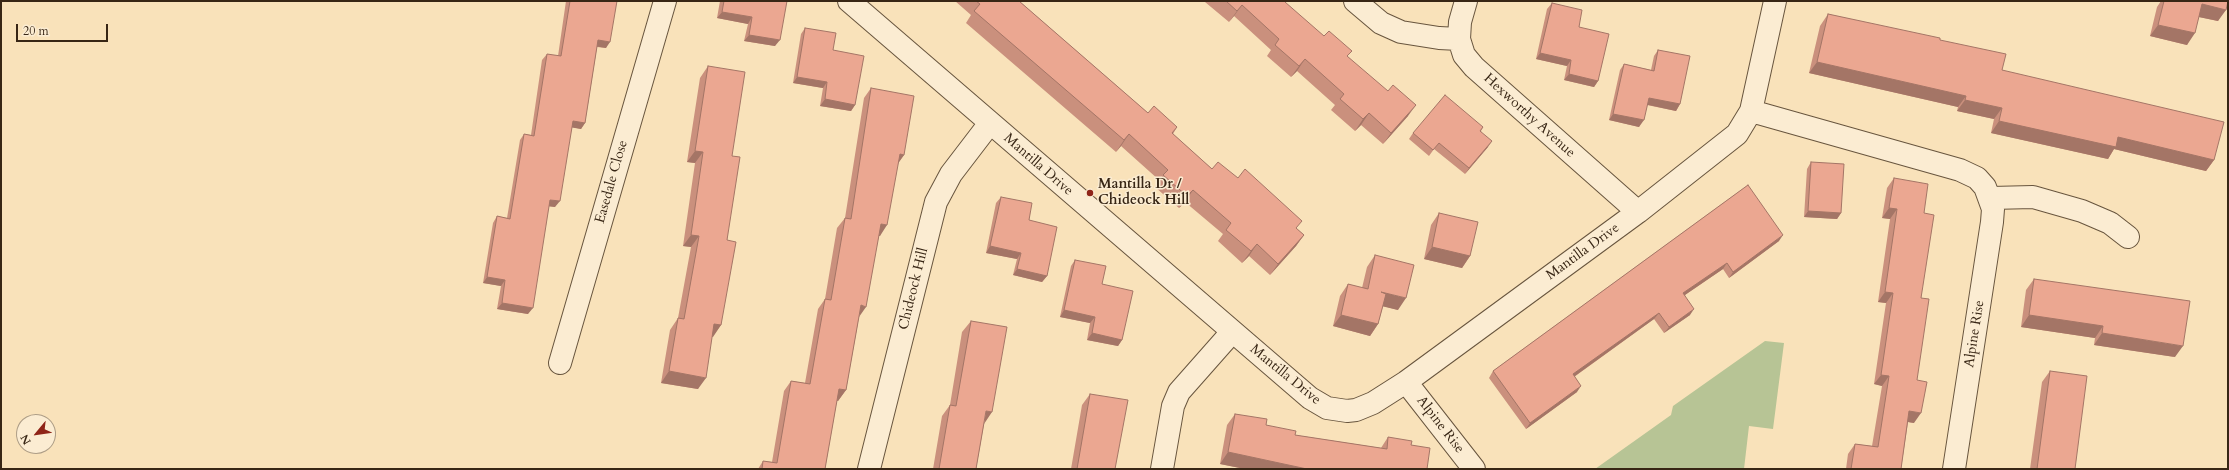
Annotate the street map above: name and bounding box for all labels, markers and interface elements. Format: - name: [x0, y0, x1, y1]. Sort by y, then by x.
- scale bar: [18, 16, 110, 42]
- text: 20 m: [23, 23, 49, 39]
- street label: Hexworthy Avenue: [1480, 70, 1578, 162]
- street label: Mantilla Drive: [1000, 130, 1076, 200]
- street label: Easedale Close: [592, 138, 632, 226]
- place label: Mantilla Dr / Chideock Hill: [1098, 177, 1189, 210]
- marker: Mantilla Dr / Chideock Hill: [1085, 188, 1095, 198]
- street label: Mantilla Drive: [1543, 220, 1623, 284]
- street label: Chideock Hill: [896, 246, 932, 332]
- street label: Alpine Rise: [1961, 299, 1989, 369]
- street label: Mantilla Drive: [1246, 341, 1324, 409]
- street label: Alpine Rise: [1413, 393, 1467, 457]
- north arrow: [16, 414, 56, 454]
- text: N: [17, 432, 35, 447]

